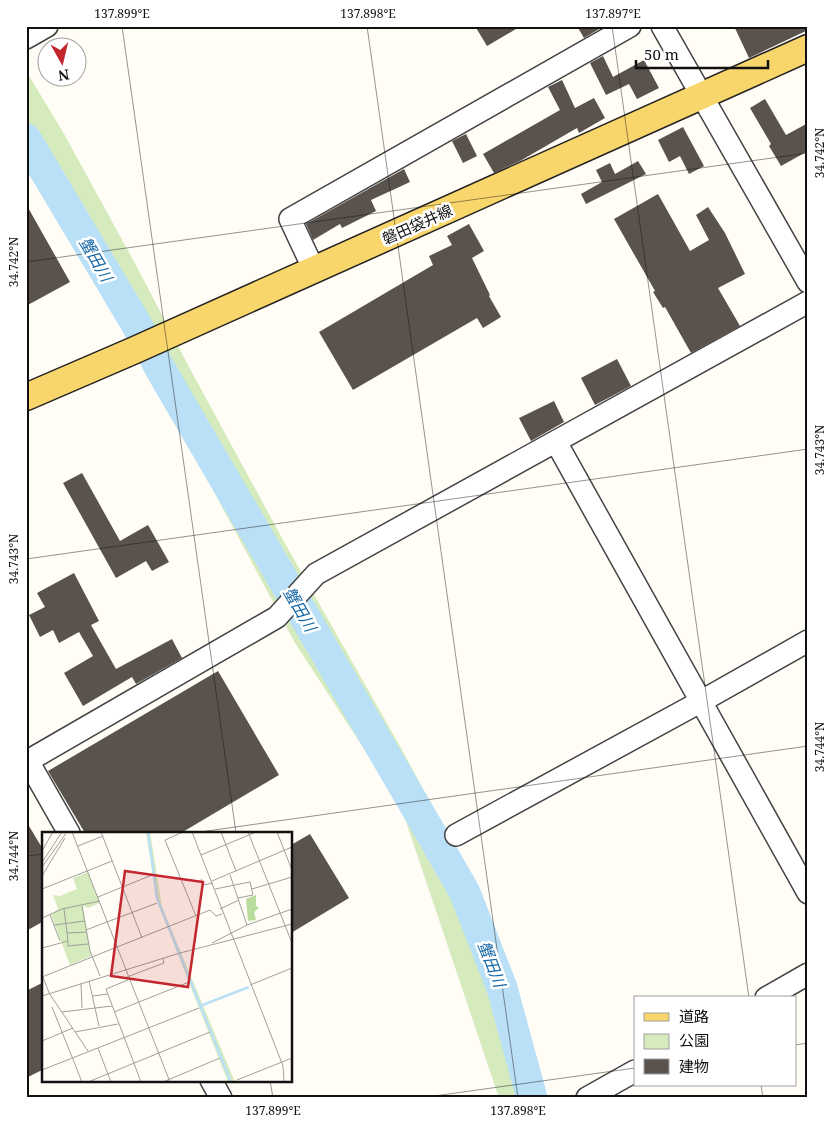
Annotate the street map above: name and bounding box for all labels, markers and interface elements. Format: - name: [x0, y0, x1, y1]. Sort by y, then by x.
- text: 137.899°E: [94, 5, 150, 22]
- text: 137.898°E: [340, 5, 396, 22]
- text: 137.897°E: [585, 5, 641, 22]
- north arrow: [38, 38, 88, 88]
- scale bar: [636, 38, 769, 70]
- text: 50 m: [644, 44, 679, 64]
- text: N: [57, 65, 71, 86]
- text: 34.742°N: [811, 128, 828, 178]
- street label: 磐田袋井線: [379, 200, 455, 248]
- water label: 蟹田川: [74, 233, 119, 287]
- text: 34.742°N: [5, 237, 22, 287]
- text: 34.743°N: [811, 425, 828, 475]
- text: 34.743°N: [5, 534, 22, 584]
- water label: 蟹田川: [278, 583, 323, 637]
- text: 34.744°N: [811, 722, 828, 772]
- text: 34.744°N: [5, 831, 22, 881]
- inset map: [42, 832, 292, 1082]
- water label: 蟹田川: [473, 938, 512, 992]
- legend: [634, 996, 796, 1086]
- text: 道路: [679, 1006, 709, 1026]
- text: 公園: [679, 1030, 709, 1050]
- text: 建物: [679, 1056, 709, 1076]
- text: 137.899°E: [245, 1102, 301, 1119]
- text: 137.898°E: [490, 1102, 546, 1119]

